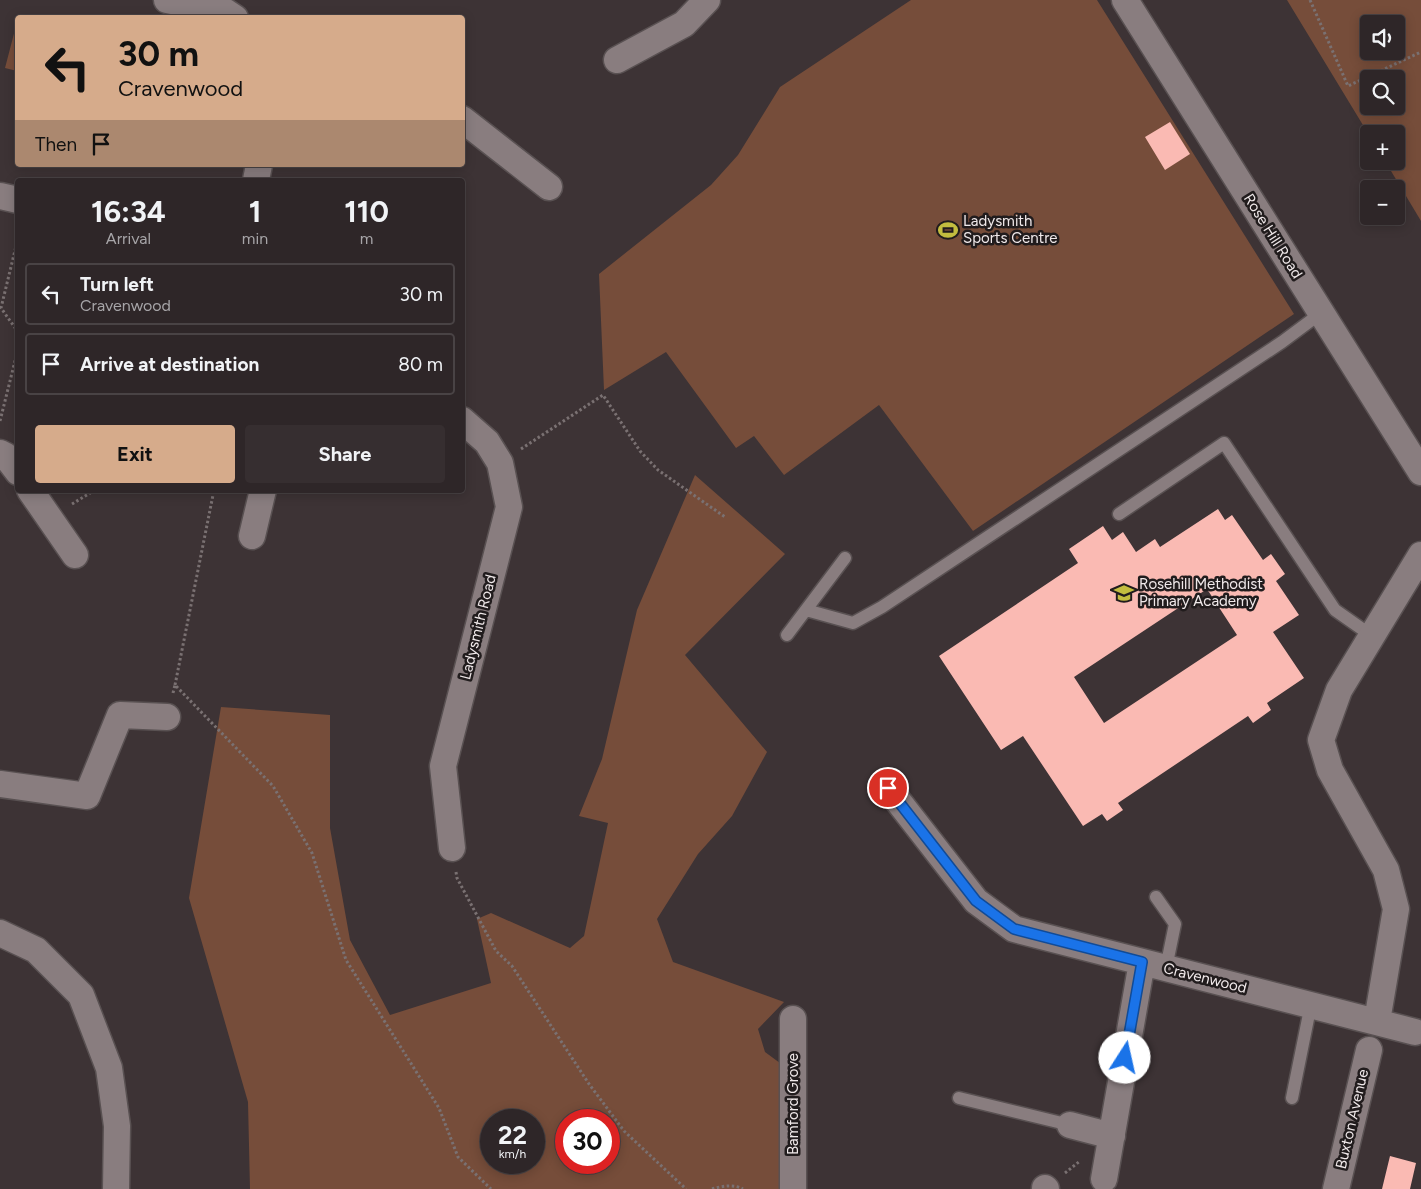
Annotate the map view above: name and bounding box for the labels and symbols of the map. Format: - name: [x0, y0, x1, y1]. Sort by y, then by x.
- street label: Rose Hill Road: [1240, 190, 1306, 282]
- place label: Ladysmith Sports Centre: [963, 212, 1058, 247]
- sports icon: Ladysmith Sports Centre: [937, 219, 959, 241]
- street label: Ladysmith Road: [456, 573, 500, 681]
- place label: Rosehill Methodist Primary Academy: [1139, 575, 1263, 610]
- school or university icon: Rosehill Methodist Primary Academy: [1113, 582, 1135, 604]
- pin: [867, 767, 909, 809]
- street label: Cravenwood: [1161, 959, 1249, 997]
- position arrow: [1098, 1031, 1150, 1083]
- street label: Bamford Grove: [784, 1053, 802, 1155]
- street label: Buxton Avenue: [1332, 1067, 1372, 1171]
- speed limit sign: 30: [555, 1109, 620, 1174]

